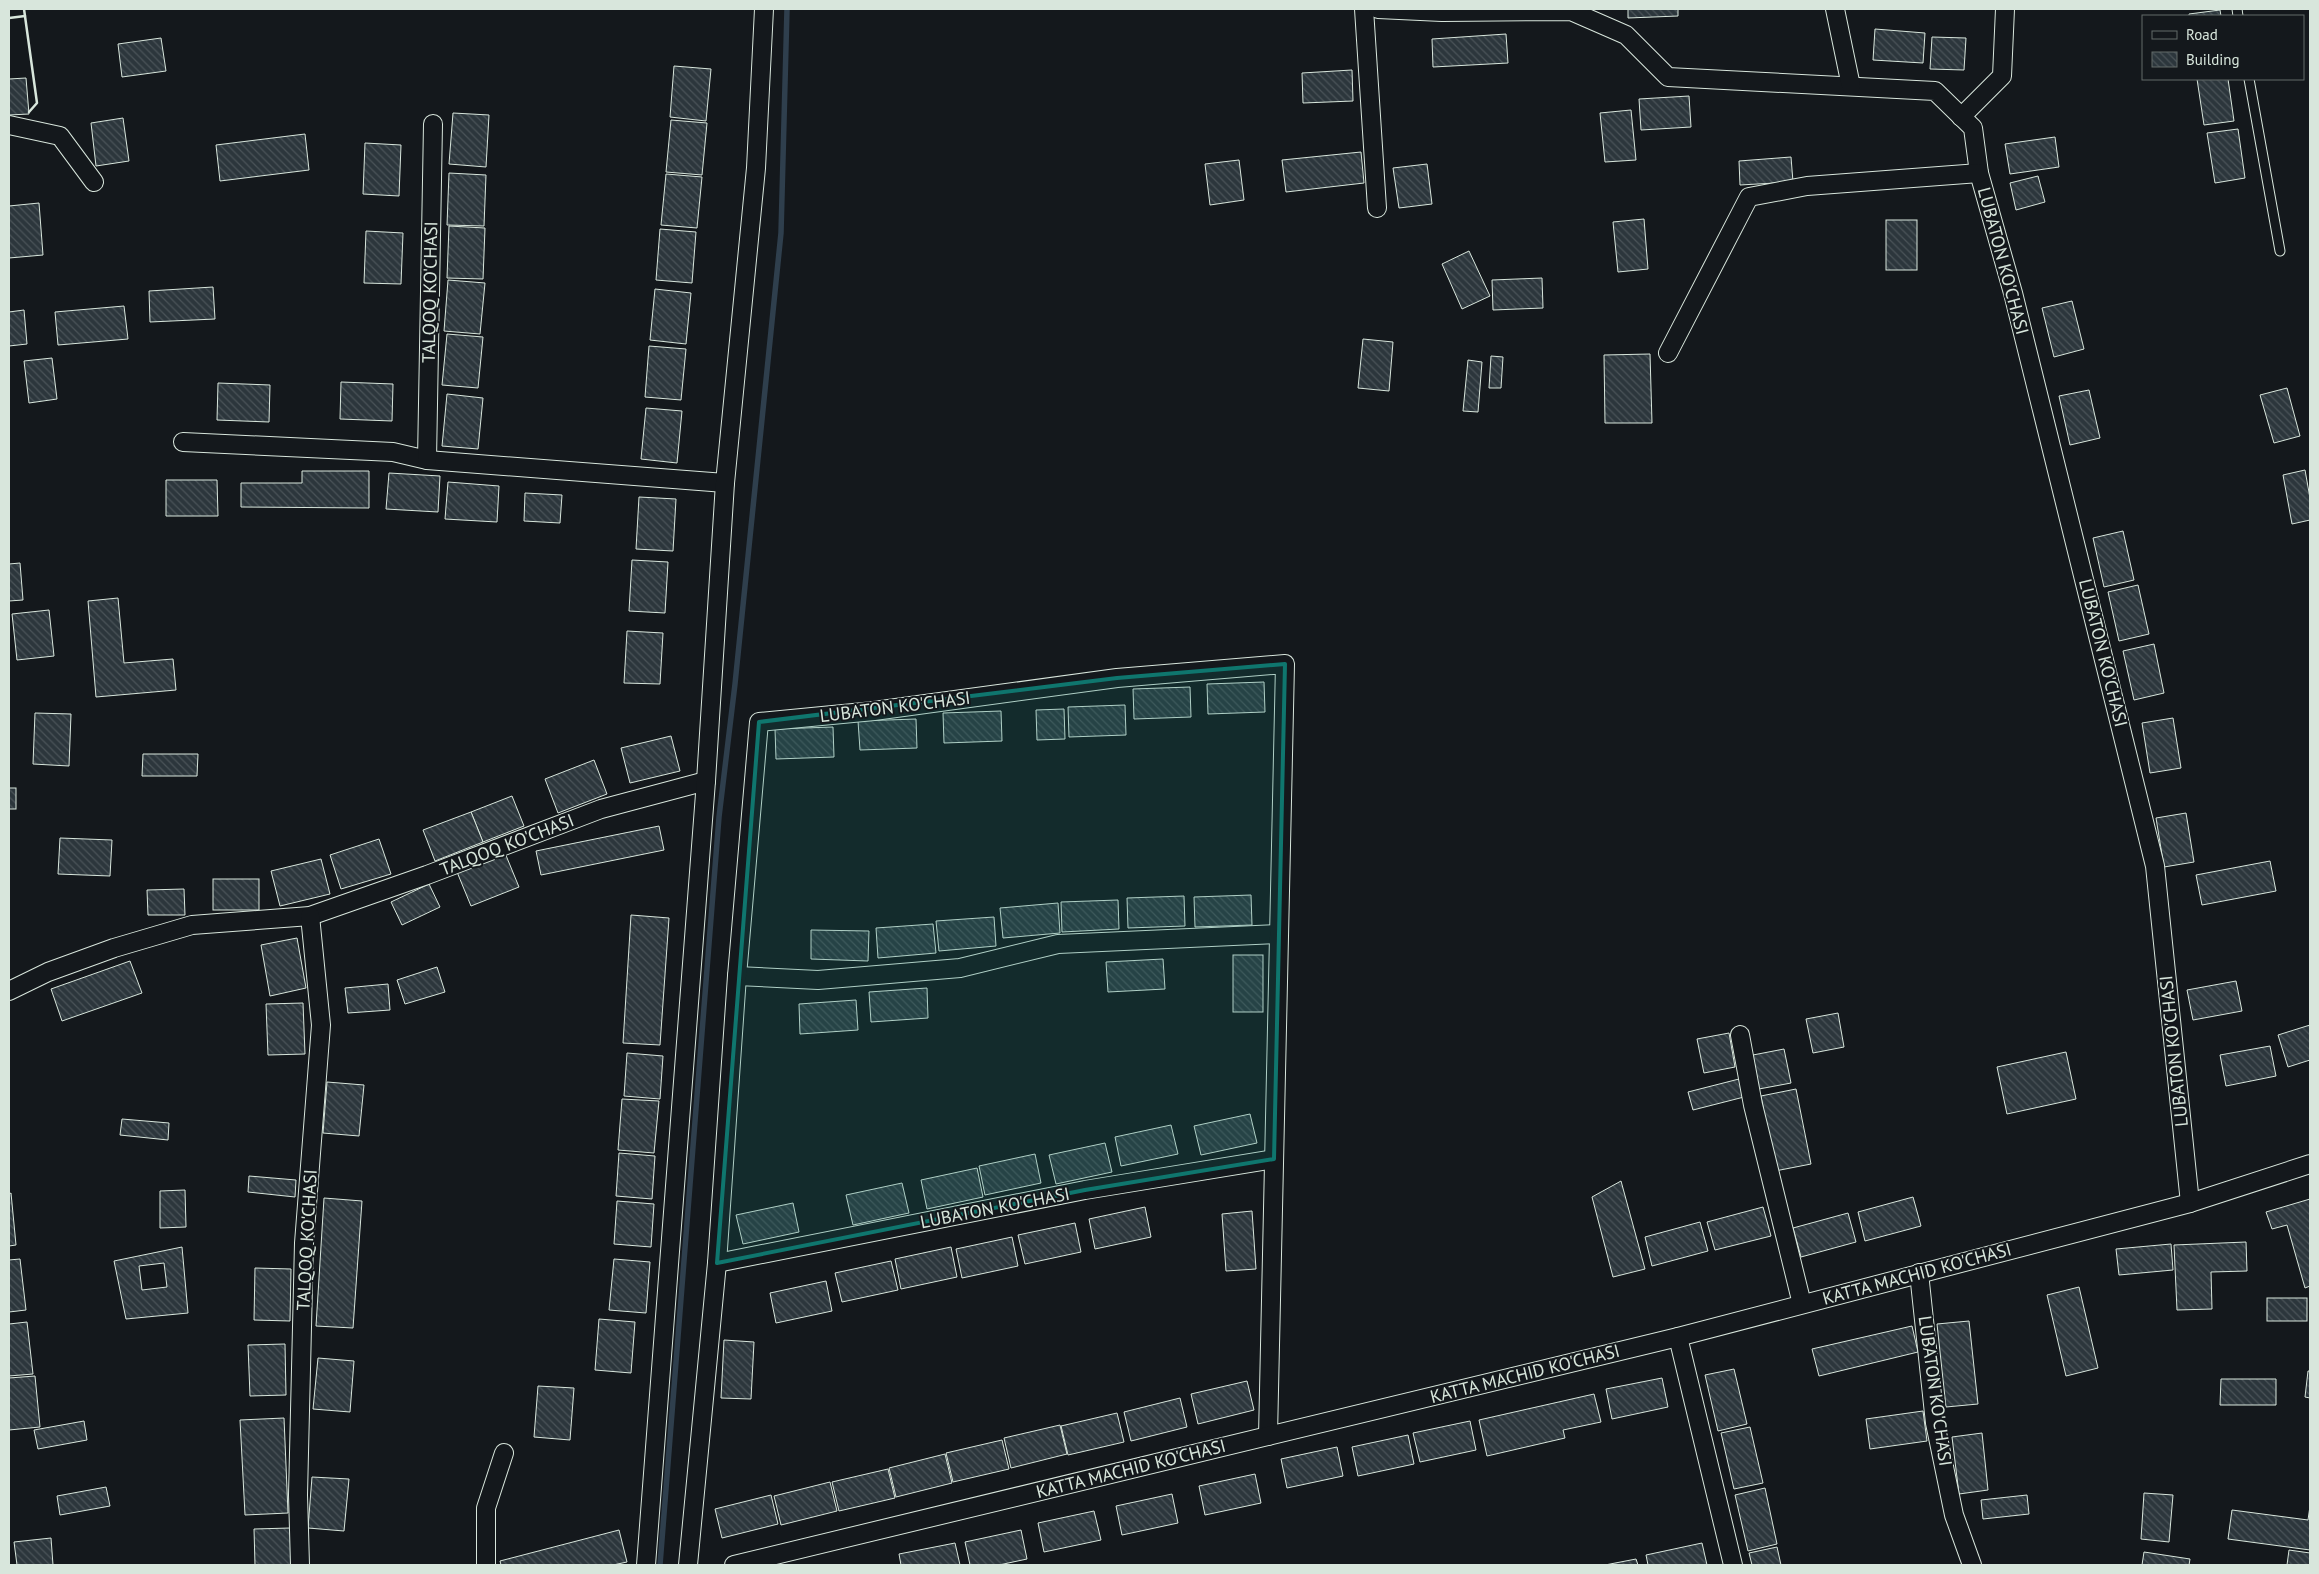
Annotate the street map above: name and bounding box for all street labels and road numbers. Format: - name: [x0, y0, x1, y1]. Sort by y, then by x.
- street label: LUBATON KO'CHASI: [1973, 185, 2034, 337]
- street label: TALQOQ KO'CHASI: [417, 221, 442, 363]
- street label: LUBATON KO'CHASI: [2074, 576, 2133, 729]
- street label: LUBATON KO'CHASI: [818, 686, 972, 727]
- street label: TALQOQ KO'CHASI: [437, 808, 577, 881]
- street label: LUBATON KO'CHASI: [2154, 974, 2193, 1128]
- street label: TALQOQ KO'CHASI: [291, 1169, 322, 1311]
- street label: LUBATON KO'CHASI: [918, 1182, 1072, 1233]
- street label: KATTA MACHID KO'CHASI: [1820, 1237, 2014, 1310]
- street label: LUBATON KO'CHASI: [1914, 1314, 1957, 1468]
- street label: KATTA MACHID KO'CHASI: [1428, 1339, 1622, 1408]
- street label: KATTA MACHID KO'CHASI: [1034, 1434, 1228, 1503]

